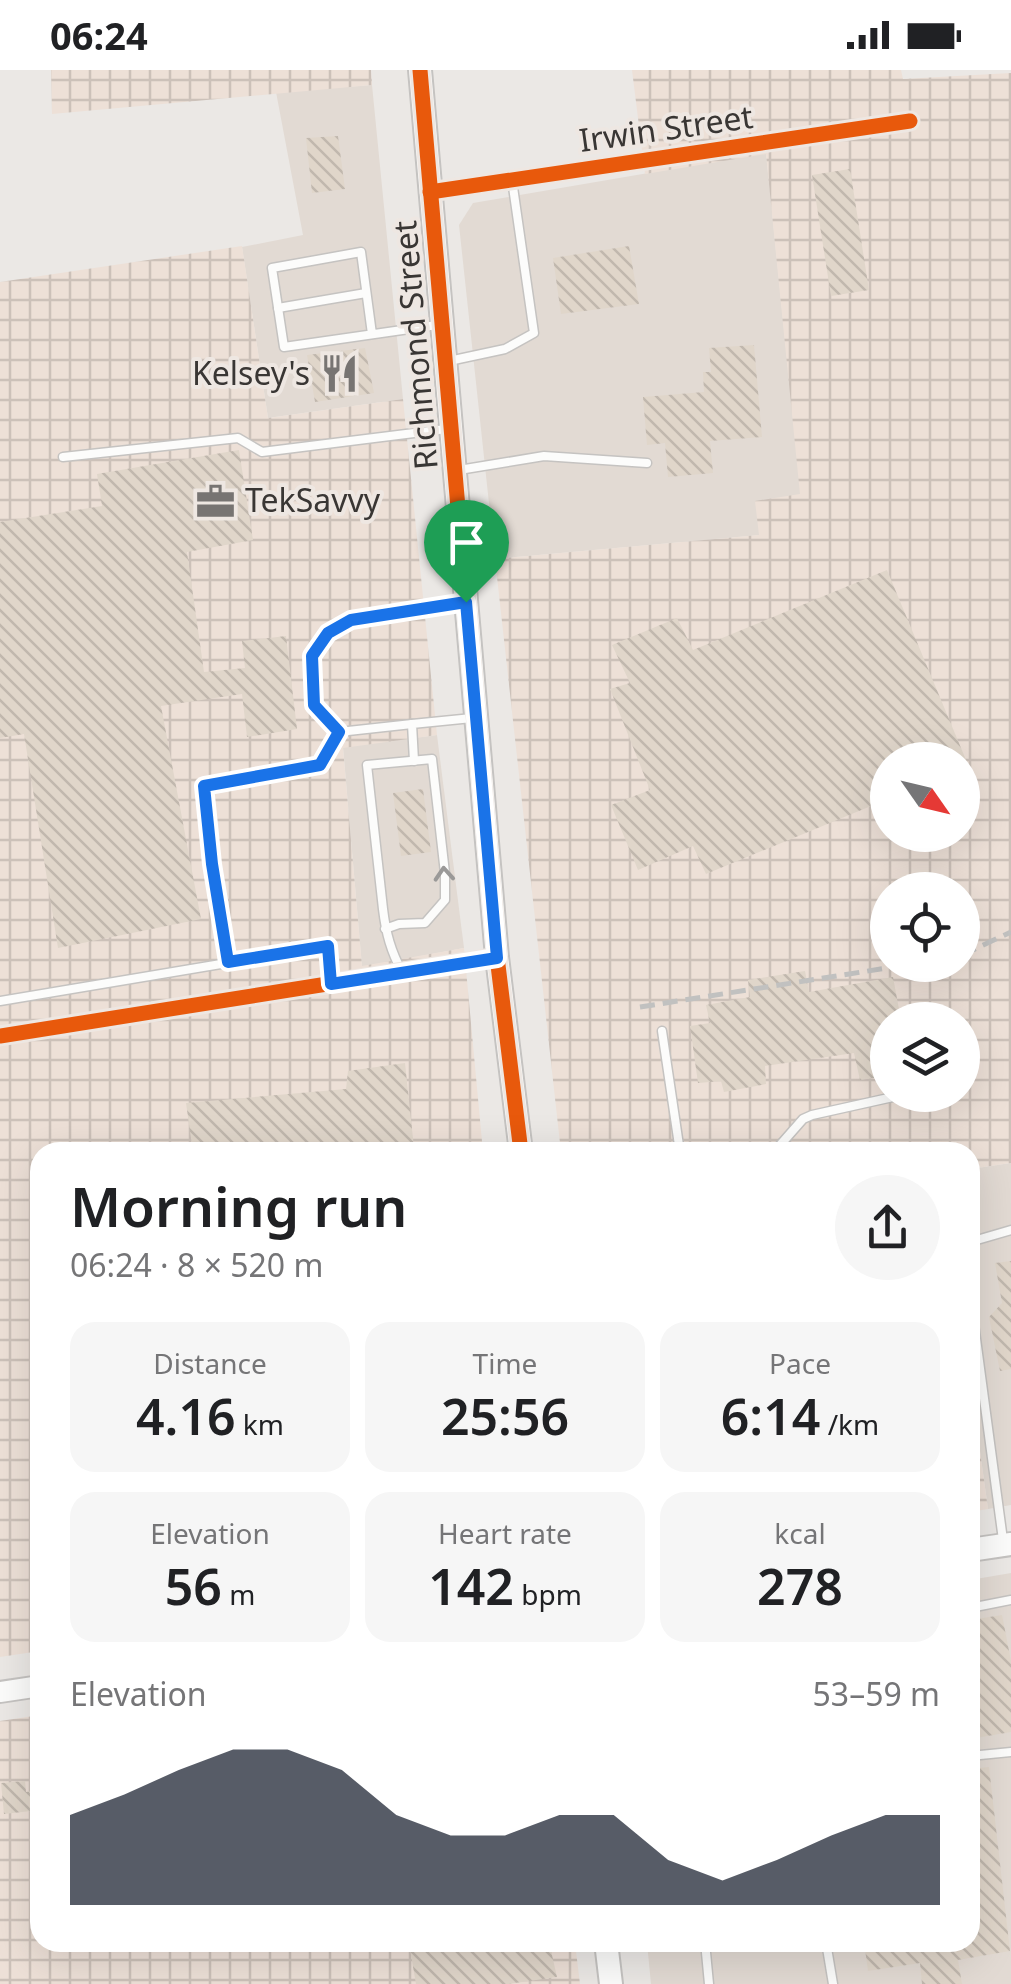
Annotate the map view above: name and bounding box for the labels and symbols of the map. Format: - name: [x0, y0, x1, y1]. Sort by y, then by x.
- street label: Irwin Street: [576, 94, 755, 161]
- street label: Richmond Street: [382, 219, 447, 471]
- place label: Kelsey's: [192, 351, 310, 394]
- restaurant icon: Kelsey's: [319, 353, 361, 395]
- place label: TekSavvy: [245, 478, 381, 521]
- office icon: TekSavvy: [194, 480, 236, 522]
- pin: [424, 500, 509, 603]
- north arrow: [870, 742, 980, 852]
- one-way arrow: [434, 865, 455, 881]

